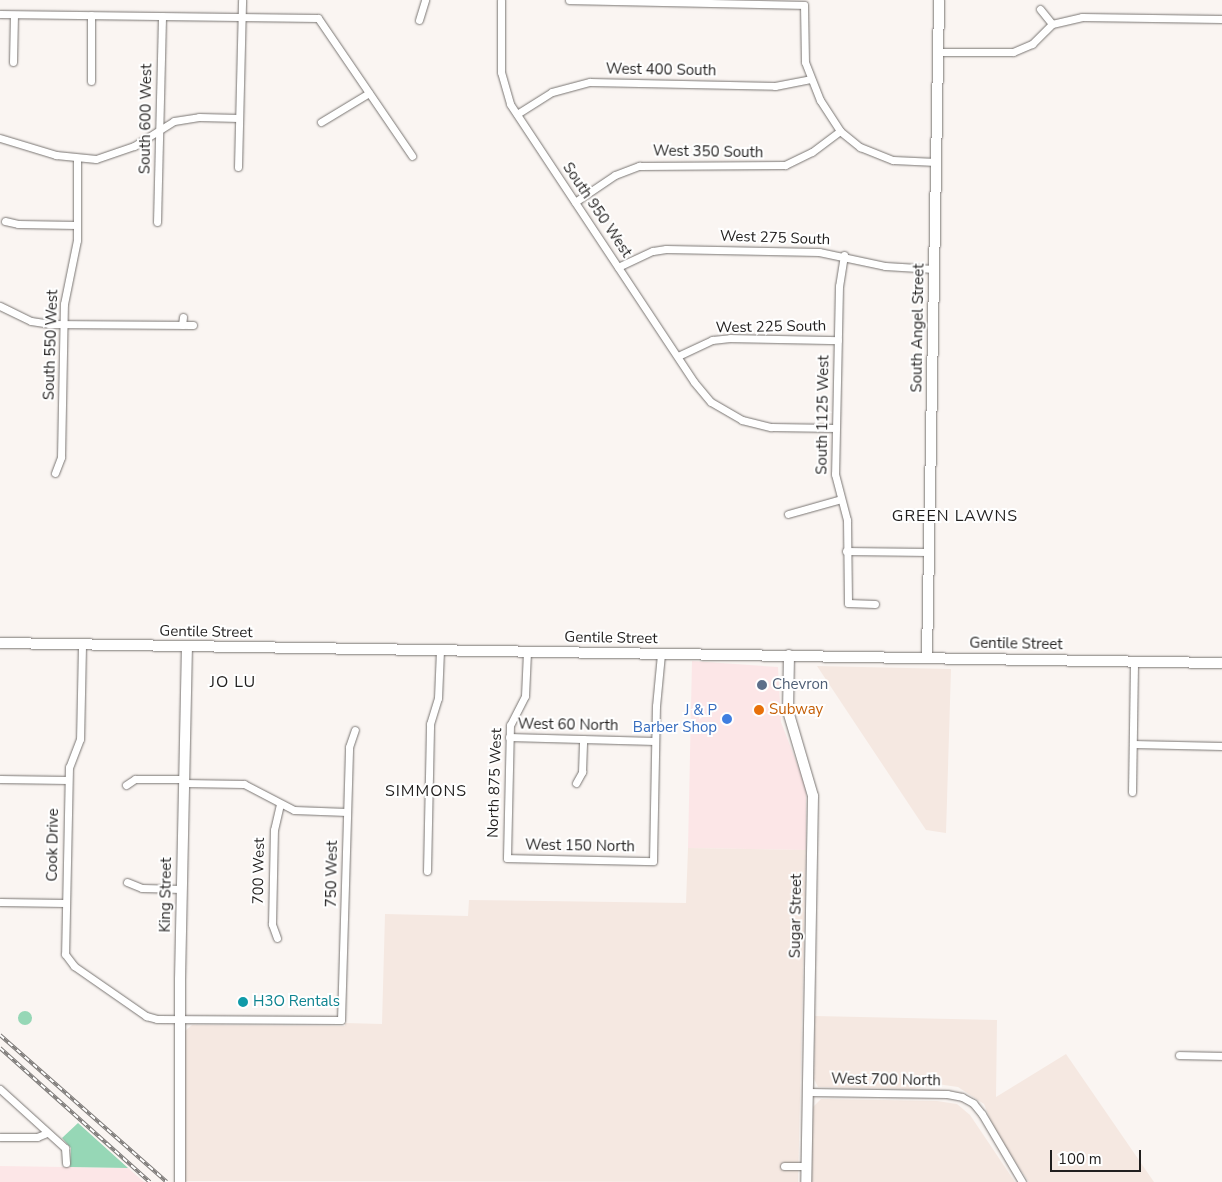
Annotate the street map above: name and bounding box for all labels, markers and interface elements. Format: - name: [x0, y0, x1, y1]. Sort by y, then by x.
- street label: West 400 South: [606, 60, 716, 80]
- street label: South 600 West: [136, 64, 156, 174]
- street label: West 350 South: [653, 142, 763, 162]
- street label: South 950 West: [559, 159, 635, 261]
- street label: West 275 South: [719, 227, 831, 249]
- street label: South Angel Street: [908, 263, 928, 393]
- street label: South 550 West: [40, 289, 62, 401]
- street label: West 225 South: [716, 317, 826, 337]
- street label: South 1125 West: [813, 355, 833, 475]
- district label: GREEN LAWNS: [890, 506, 1020, 526]
- street label: Gentile Street: [159, 622, 253, 642]
- street label: Gentile Street: [564, 628, 658, 648]
- street label: Gentile Street: [969, 634, 1063, 654]
- district label: JO LU: [209, 672, 257, 692]
- place label: Chevron: [772, 676, 828, 694]
- marker: Chevron: [756, 679, 768, 691]
- place label: J & P Barber Shop: [633, 701, 717, 736]
- place label: Subway: [769, 701, 823, 719]
- marker: Subway: [753, 704, 765, 716]
- marker: J & P Barber Shop: [721, 713, 733, 725]
- street label: West 60 North: [518, 715, 618, 735]
- street label: North 875 West: [484, 728, 506, 838]
- district label: SIMMONS: [384, 781, 468, 801]
- street label: Cook Drive: [43, 808, 63, 882]
- street label: West 150 North: [525, 836, 635, 856]
- street label: 700 West: [249, 837, 269, 905]
- street label: 750 West: [322, 840, 342, 908]
- street label: King Street: [156, 857, 176, 933]
- street label: Sugar Street: [786, 874, 806, 958]
- place label: H3O Rentals: [253, 993, 340, 1011]
- marker: H3O Rentals: [237, 996, 249, 1008]
- street label: West 700 North: [831, 1070, 941, 1090]
- scale bar: [1052, 1140, 1143, 1172]
- text: 100 m: [1058, 1149, 1102, 1169]

